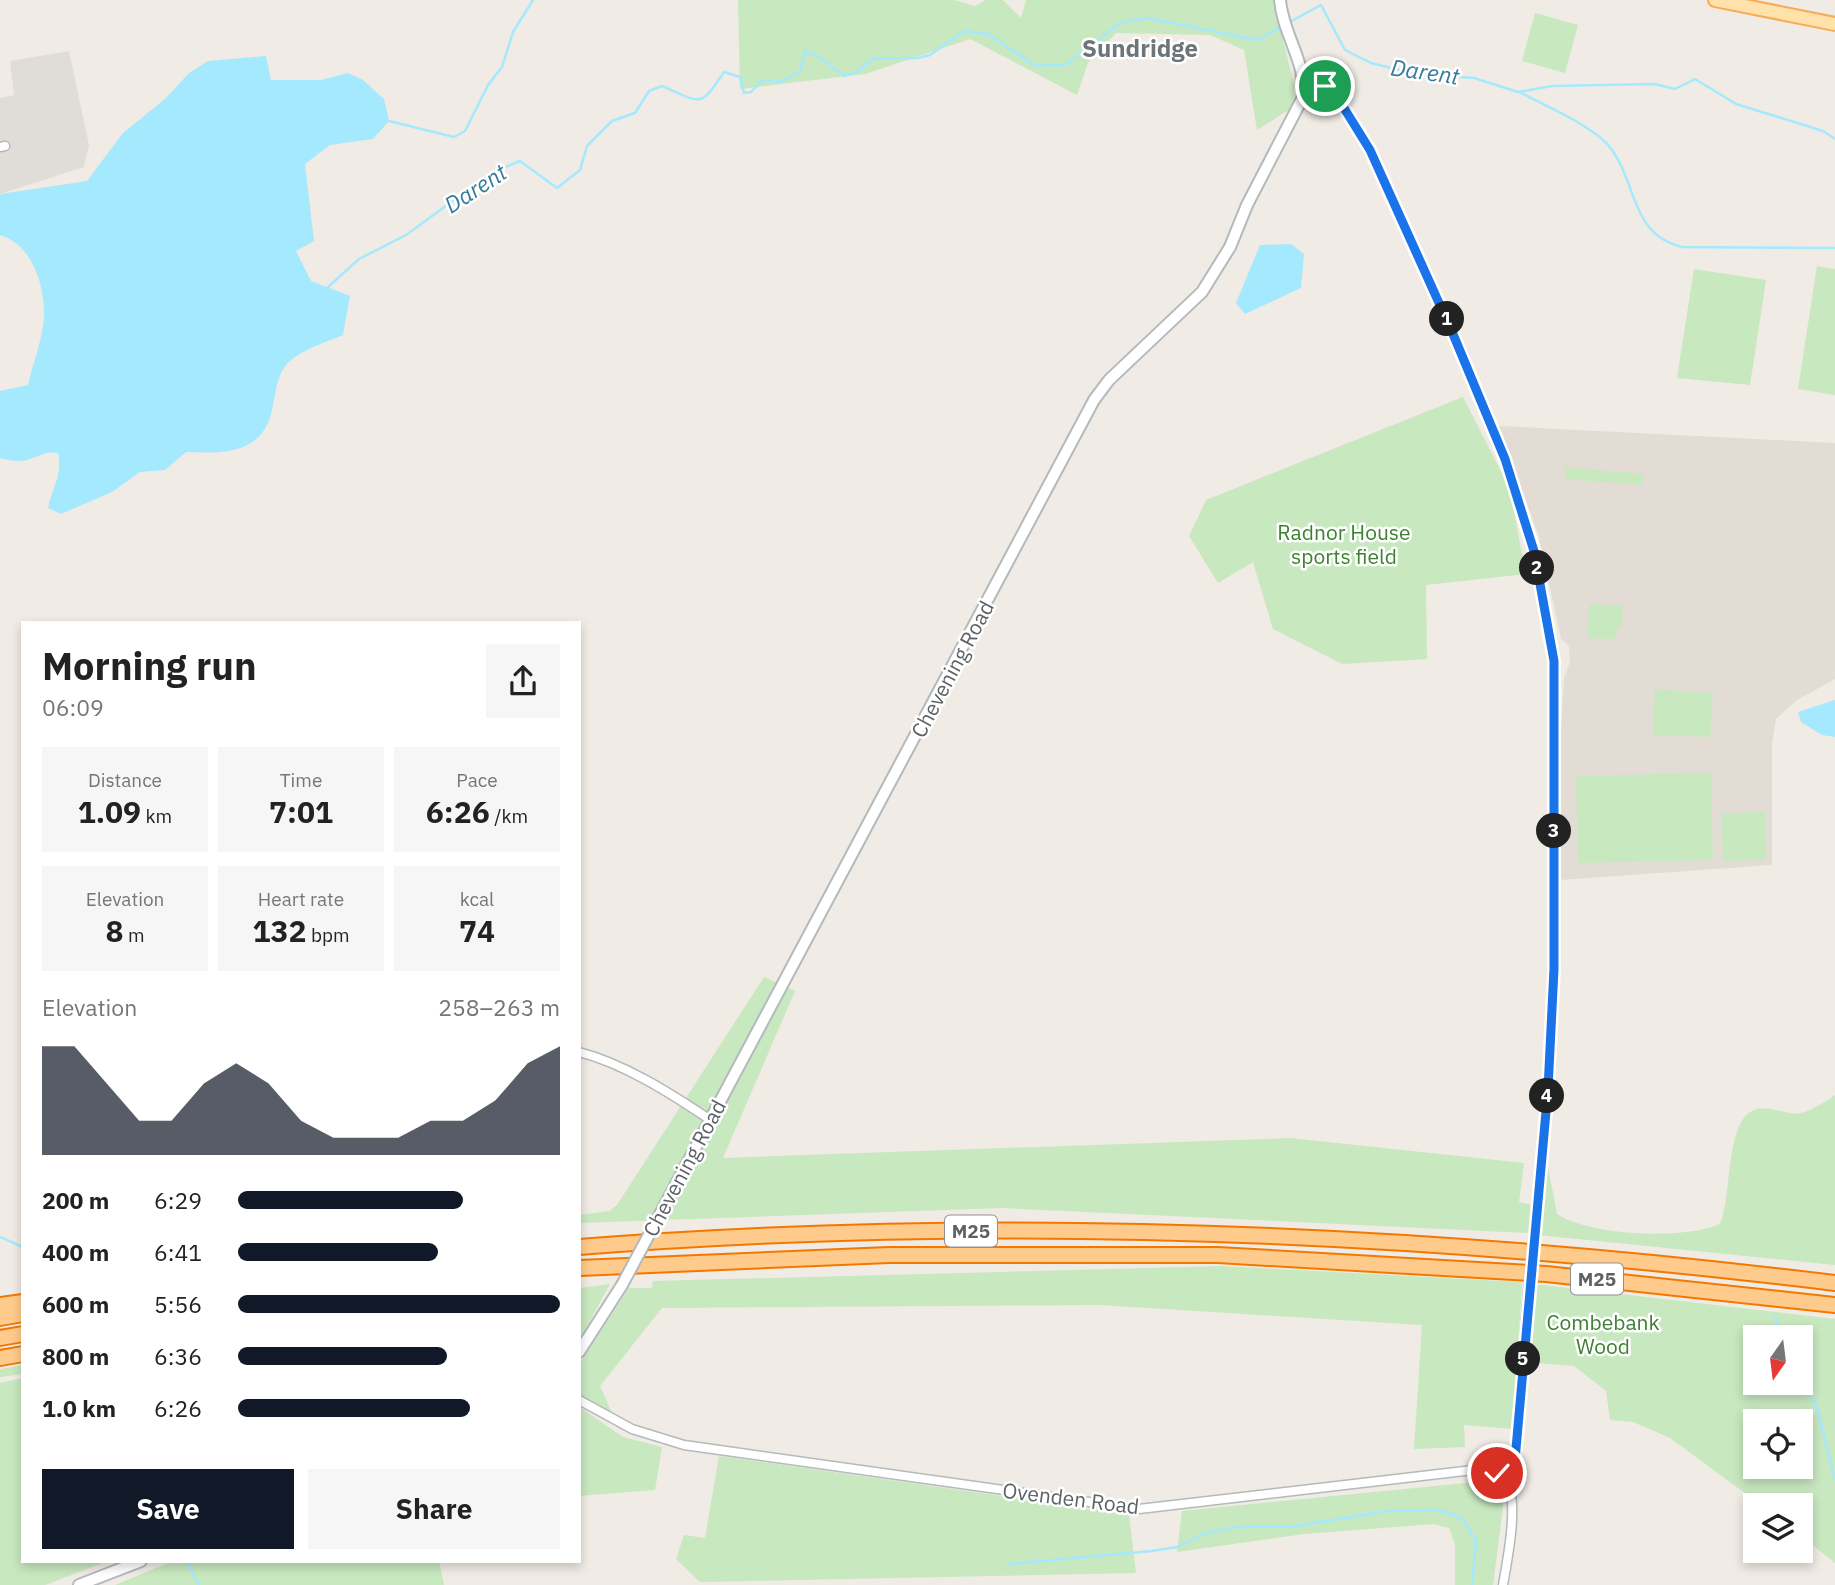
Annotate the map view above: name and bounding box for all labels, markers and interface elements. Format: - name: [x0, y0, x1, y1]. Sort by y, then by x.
- district label: Sundridge: [1082, 32, 1198, 64]
- water label: Darent: [1389, 51, 1462, 91]
- pin: [1295, 56, 1355, 116]
- icon: arrive: [1306, 67, 1344, 105]
- water label: Darent: [438, 156, 513, 219]
- pin: 1: [1430, 302, 1464, 336]
- text: 1: [1441, 306, 1452, 330]
- park label: Radnor House sports field: [1277, 518, 1411, 570]
- pin: 2: [1520, 550, 1554, 586]
- text: 2: [1531, 555, 1542, 579]
- street label: Chevening Road: [904, 596, 1000, 742]
- text: Morning run: [42, 641, 257, 690]
- button: share: [486, 644, 560, 718]
- text: 06:09: [42, 692, 104, 722]
- text: Distance: [88, 768, 162, 792]
- text: Time: [280, 768, 322, 792]
- text: Pace: [456, 768, 498, 792]
- text: 1.09: [78, 792, 141, 831]
- text: 7:01: [269, 792, 333, 831]
- text: 6:26: [426, 792, 490, 831]
- text: km: [141, 804, 172, 828]
- text: /km: [490, 804, 528, 828]
- pin: 3: [1536, 814, 1572, 848]
- text: 3: [1548, 818, 1559, 842]
- text: Elevation: [86, 887, 164, 911]
- text: Heart rate: [258, 887, 344, 911]
- text: kcal: [460, 887, 494, 911]
- text: 8: [105, 911, 123, 950]
- text: 132: [252, 911, 306, 950]
- text: 74: [459, 911, 495, 950]
- text: m: [123, 923, 145, 947]
- text: bpm: [306, 923, 350, 947]
- text: Elevation: [42, 992, 137, 1022]
- text: 258–263 m: [438, 992, 560, 1022]
- pin: 4: [1530, 1078, 1564, 1114]
- text: 4: [1541, 1083, 1552, 1107]
- street label: Chevening Road: [636, 1095, 732, 1241]
- text: 200 m: [42, 1185, 109, 1215]
- text: 6:29: [154, 1185, 202, 1215]
- road number: M25: [945, 1216, 997, 1246]
- text: 400 m: [42, 1237, 109, 1267]
- text: 6:41: [154, 1237, 202, 1267]
- road number: M25: [1571, 1264, 1623, 1294]
- text: 600 m: [42, 1289, 109, 1319]
- text: 5:56: [154, 1289, 202, 1319]
- park label: Combebank Wood: [1546, 1308, 1660, 1360]
- north arrow: [1743, 1325, 1813, 1395]
- map controls: [1743, 1325, 1813, 1563]
- text: 800 m: [42, 1341, 109, 1371]
- text: 6:36: [154, 1341, 202, 1371]
- pin: 5: [1506, 1342, 1540, 1376]
- text: 5: [1517, 1346, 1528, 1370]
- text: 1.0 km: [42, 1393, 116, 1423]
- text: 6:26: [154, 1393, 202, 1423]
- button: locate: [1743, 1409, 1813, 1479]
- pin: [1467, 1443, 1527, 1503]
- icon: check: [1478, 1454, 1516, 1492]
- button: Save: [42, 1469, 294, 1549]
- button: Share: [308, 1469, 560, 1549]
- street label: Ovenden Road: [1001, 1476, 1141, 1520]
- button: layers: [1743, 1493, 1813, 1563]

